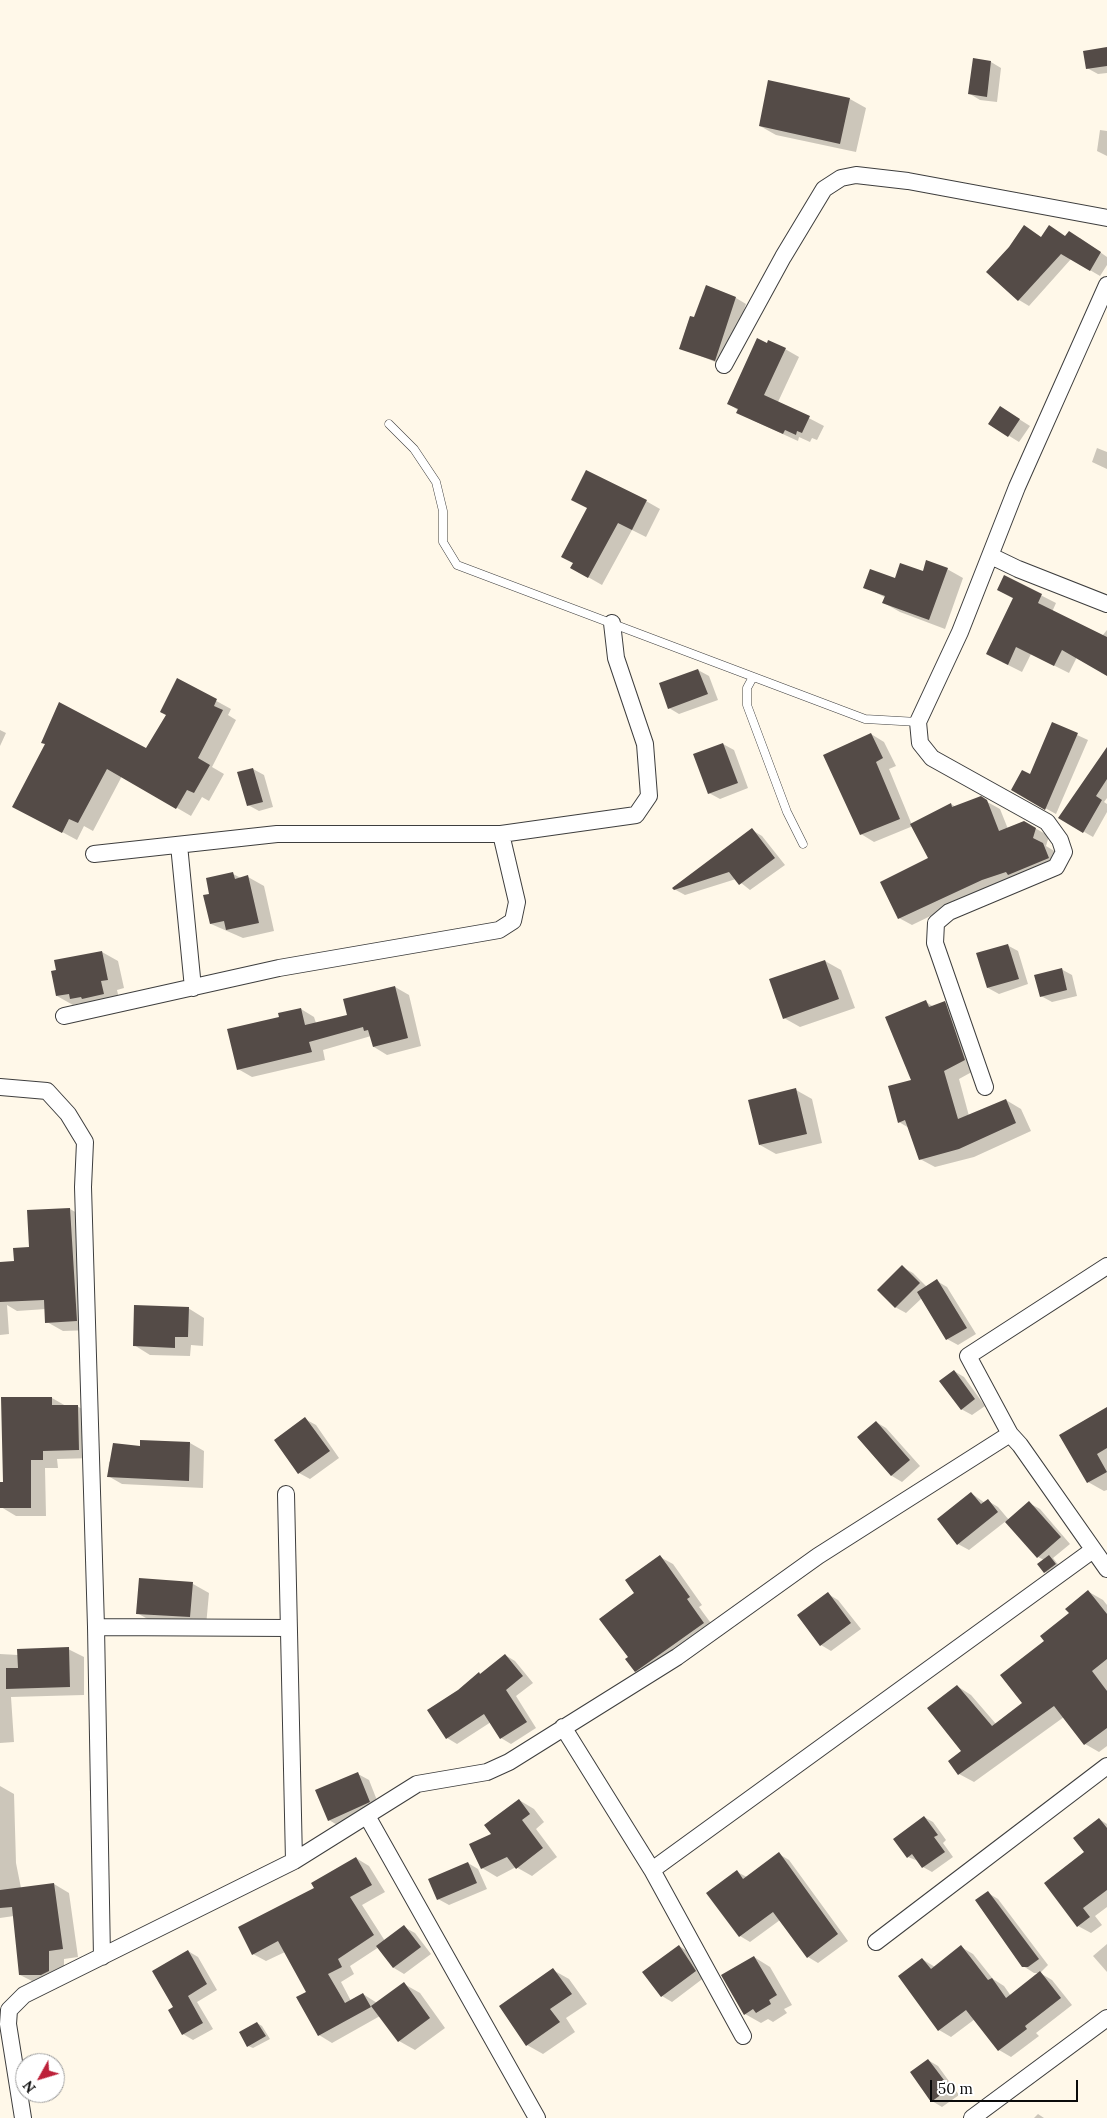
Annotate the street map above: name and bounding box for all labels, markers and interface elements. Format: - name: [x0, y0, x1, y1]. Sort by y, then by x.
- north arrow: [15, 2053, 65, 2103]
- scale bar: [932, 2070, 1080, 2102]
- text: N: [19, 2077, 40, 2097]
- text: 50 m: [938, 2079, 973, 2098]

